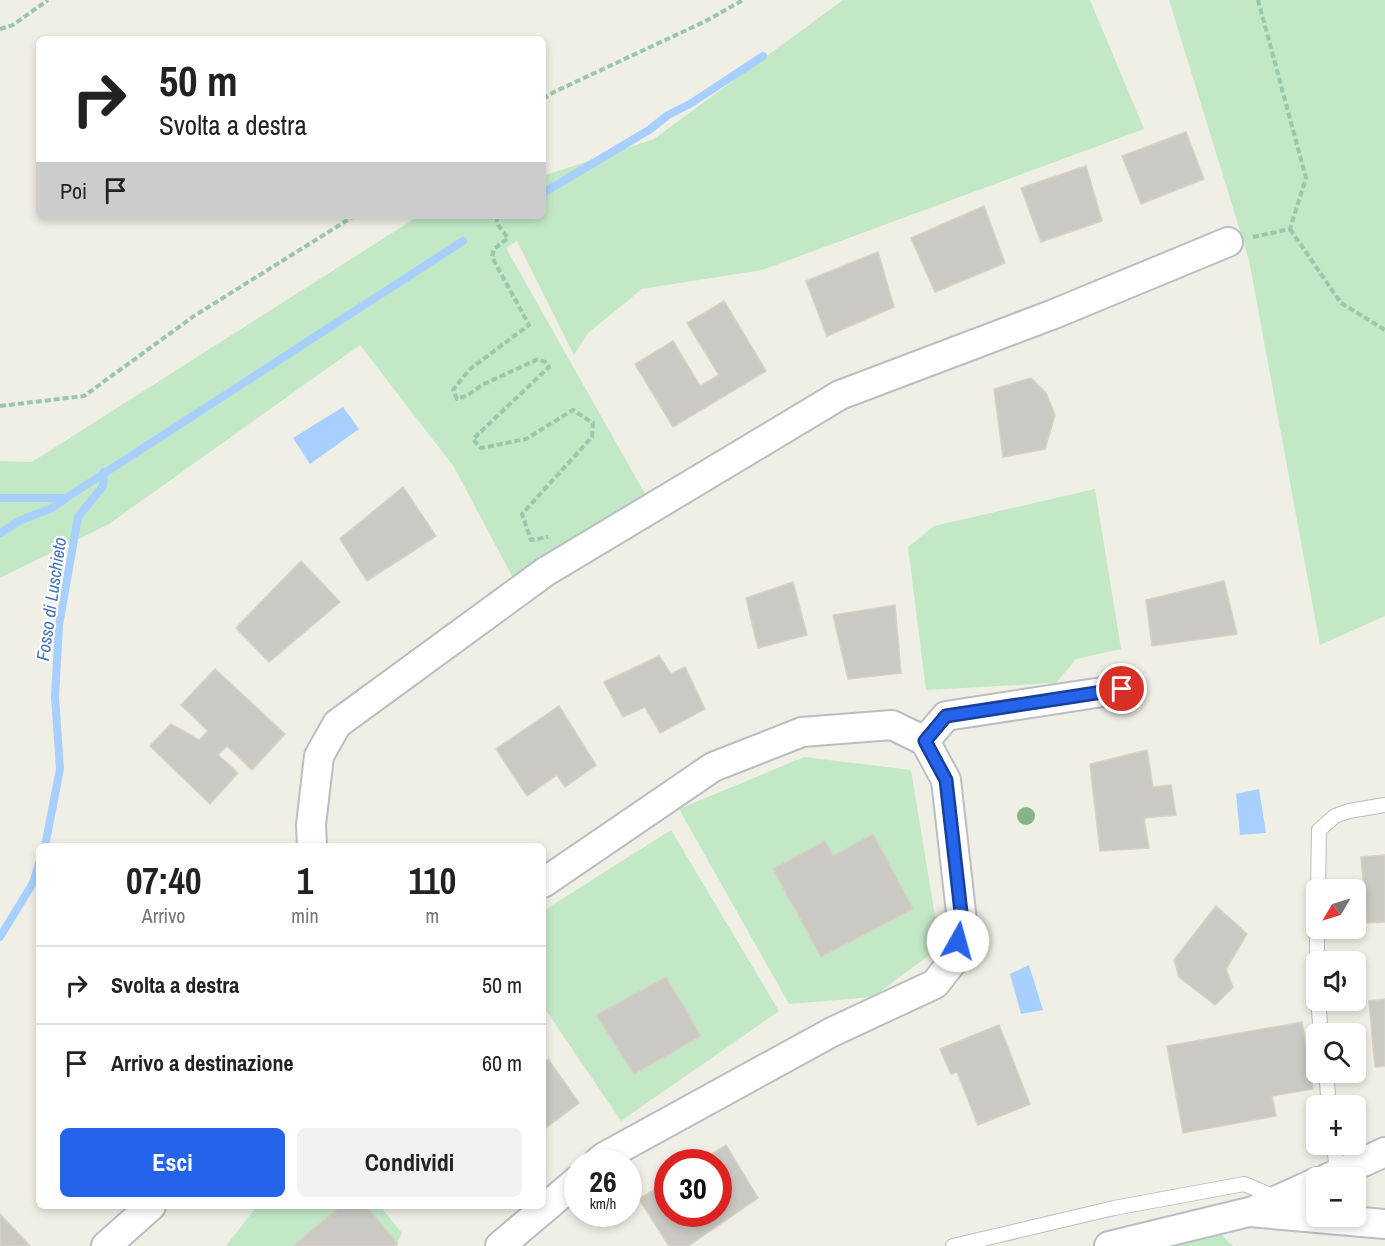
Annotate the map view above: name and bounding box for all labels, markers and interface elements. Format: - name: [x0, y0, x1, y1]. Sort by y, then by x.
- text: 50 m: [159, 53, 238, 109]
- icon: right: [60, 60, 138, 138]
- text: Svolta a destra: [159, 107, 307, 143]
- icon: arrive: [99, 174, 132, 207]
- text: Poi: [60, 176, 87, 206]
- water label: Fosso di Luschieto: [30, 536, 72, 662]
- pin: [1096, 663, 1147, 714]
- icon: arrive: [1105, 672, 1138, 705]
- text: 07:40: [126, 857, 201, 905]
- text: 1: [297, 857, 313, 905]
- text: 110: [408, 857, 456, 905]
- north arrow: [1306, 879, 1366, 939]
- map controls: [1306, 879, 1366, 1227]
- text: Arrivo: [142, 902, 186, 929]
- text: min: [291, 902, 319, 929]
- text: m: [425, 902, 439, 929]
- position arrow: [926, 909, 990, 973]
- button: sound: [1306, 951, 1366, 1011]
- icon: right: [60, 969, 93, 1002]
- text: Svolta a destra: [111, 970, 239, 1000]
- text: 50 m: [482, 970, 522, 1000]
- button: search: [1306, 1023, 1366, 1083]
- icon: arrive: [60, 1047, 93, 1080]
- text: Arrivo a destinazione: [111, 1048, 293, 1078]
- text: 60 m: [482, 1048, 522, 1078]
- button: +: [1306, 1095, 1366, 1155]
- button: Esci: [60, 1128, 285, 1197]
- button: Condividi: [297, 1128, 522, 1197]
- speed limit sign: 30: [654, 1149, 732, 1227]
- text: 26: [589, 1161, 617, 1201]
- button: −: [1306, 1167, 1366, 1227]
- text: km/h: [590, 1193, 616, 1214]

